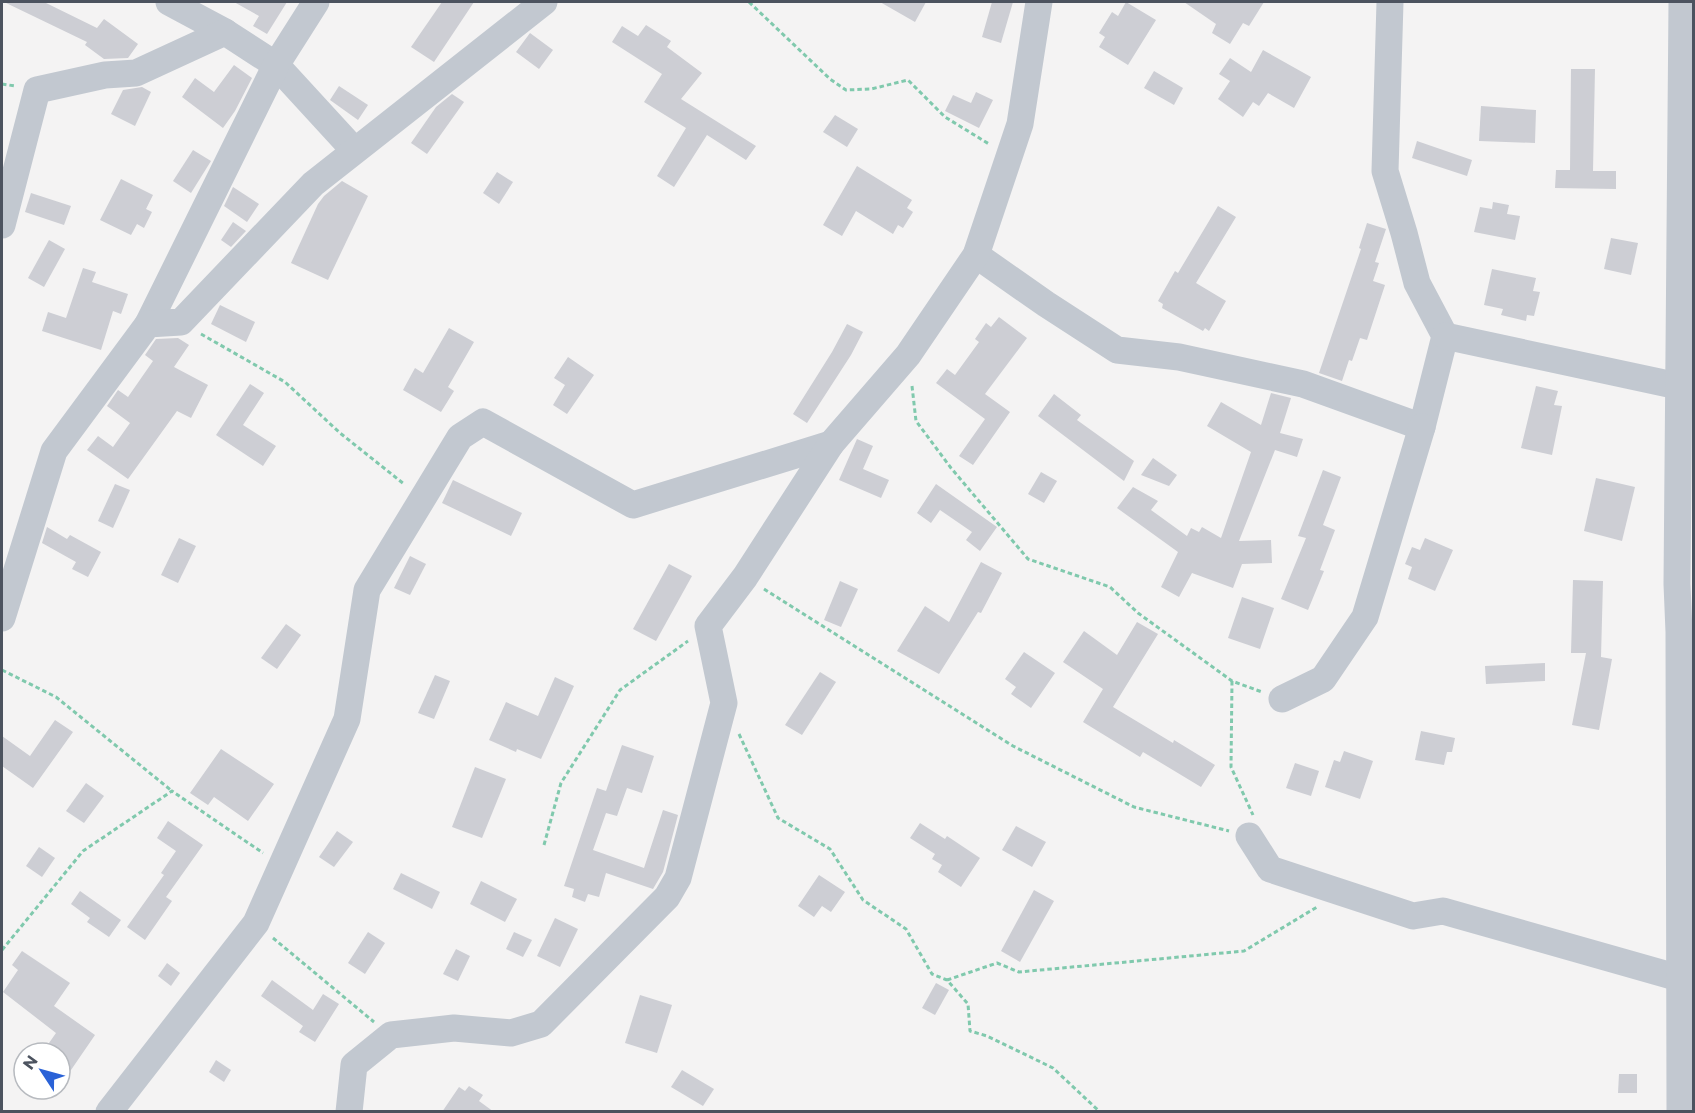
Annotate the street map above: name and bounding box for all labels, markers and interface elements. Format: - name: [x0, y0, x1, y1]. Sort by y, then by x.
- north arrow: [12, 1041, 72, 1101]
- text: N: [19, 1052, 42, 1073]

